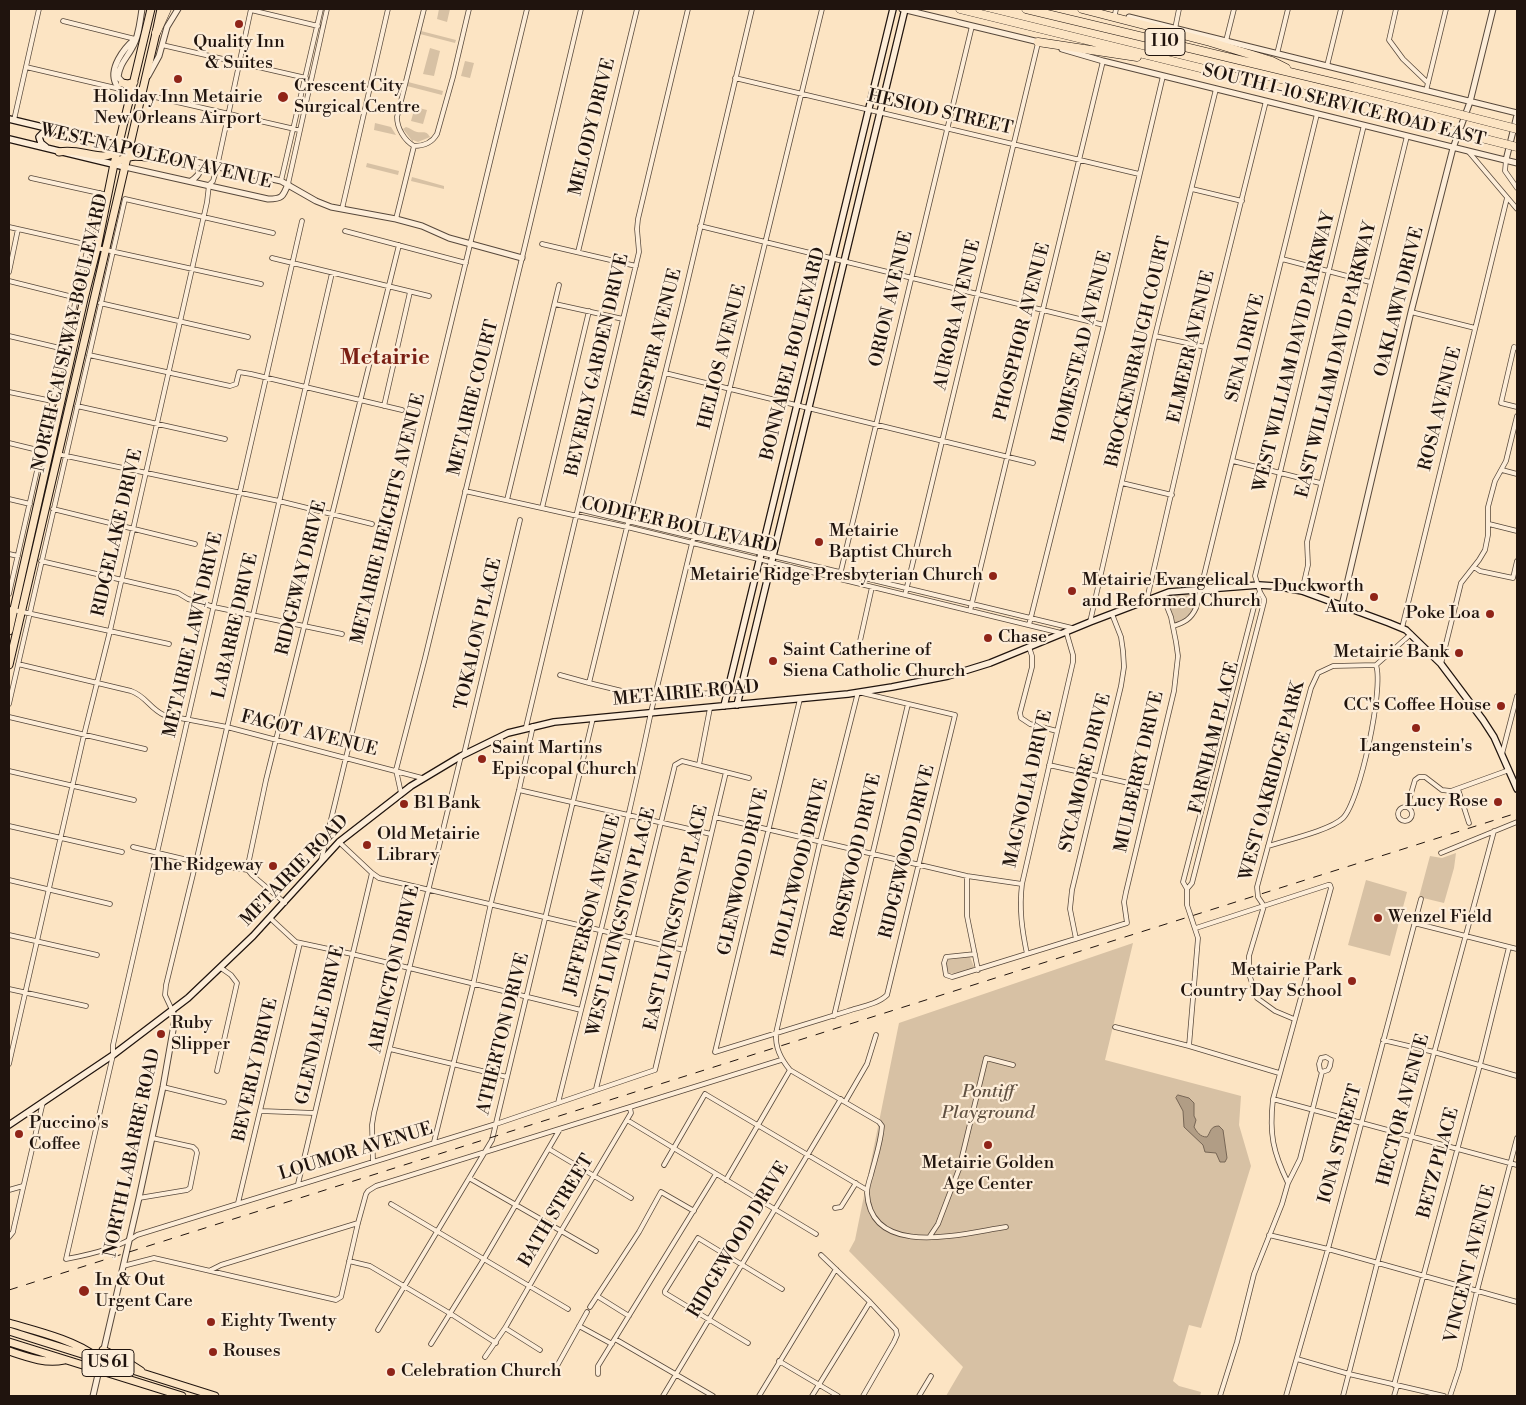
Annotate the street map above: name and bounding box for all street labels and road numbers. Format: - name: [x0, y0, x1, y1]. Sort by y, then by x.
- road number: I 10: [1145, 28, 1185, 56]
- street label: MELODY DRIVE: [565, 56, 621, 198]
- street label: SOUTH I-10 SERVICE ROAD EAST: [1200, 60, 1488, 152]
- street label: HESIOD STREET: [865, 86, 1015, 140]
- street label: WEST NAPOLEON AVENUE: [38, 120, 274, 194]
- street label: NORTH CAUSEWAY BOULEVARD: [28, 192, 114, 474]
- street label: WEST WILLIAM DAVID PARKWAY: [1250, 210, 1340, 494]
- street label: EAST WILLIAM DAVID PARKWAY: [1292, 220, 1382, 500]
- street label: OAKLAWN DRIVE: [1371, 225, 1429, 379]
- street label: ORION AVENUE: [866, 229, 918, 369]
- street label: BROCKENBRAUGH COURT: [1102, 234, 1176, 470]
- street label: AURORA AVENUE: [930, 238, 986, 392]
- street label: PHOSPHOR AVENUE: [990, 241, 1056, 423]
- street label: BONNABEL BOULEVARD: [757, 245, 831, 463]
- street label: HOMESTEAD AVENUE: [1049, 249, 1117, 445]
- street label: BEVERLY GARDEN DRIVE: [562, 252, 634, 478]
- street label: HESPER AVENUE: [629, 266, 687, 420]
- street label: ELMEER AVENUE: [1164, 269, 1220, 425]
- street label: HELIOS AVENUE: [695, 282, 751, 432]
- street label: SENA DRIVE: [1222, 292, 1270, 404]
- street label: METAIRIE COURT: [444, 318, 504, 478]
- street label: ROSA AVENUE: [1415, 345, 1467, 473]
- street label: METAIRIE HEIGHTS AVENUE: [347, 391, 431, 647]
- street label: RIDGELAKE DRIVE: [88, 447, 148, 619]
- street label: CODIFER BOULEVARD: [579, 493, 779, 559]
- street label: RIDGEWAY DRIVE: [272, 498, 332, 658]
- street label: METAIRIE LAWN DRIVE: [160, 530, 228, 740]
- street label: LABARRE DRIVE: [209, 551, 263, 701]
- street label: TOKALON PLACE: [451, 556, 507, 712]
- street label: FARNHAM PLACE: [1186, 660, 1244, 816]
- street label: METAIRIE ROAD: [612, 677, 760, 711]
- street label: WEST OAKRIDGE PARK: [1236, 679, 1310, 883]
- street label: MULBERRY DRIVE: [1111, 689, 1169, 855]
- street label: SYCAMORE DRIVE: [1056, 691, 1116, 855]
- street label: FAGOT AVENUE: [238, 707, 380, 761]
- street label: MAGNOLIA DRIVE: [1000, 708, 1058, 870]
- street label: RIDGEWOOD DRIVE: [876, 763, 940, 941]
- street label: ROSEWOOD DRIVE: [828, 771, 886, 941]
- street label: HOLLYWOOD DRIVE: [768, 777, 834, 959]
- street label: GLENWOOD DRIVE: [714, 786, 774, 958]
- street label: EAST LIVINGSTON PLACE: [641, 803, 713, 1033]
- street label: WEST LIVINGSTON PLACE: [583, 805, 661, 1039]
- street label: METAIRIE ROAD: [236, 811, 354, 931]
- street label: JEFFERSON AVENUE: [560, 813, 626, 997]
- street label: ARLINGTON DRIVE: [365, 883, 425, 1055]
- street label: GLENDALE DRIVE: [292, 943, 350, 1107]
- street label: ATHERTON DRIVE: [473, 951, 535, 1117]
- street label: BEVERLY DRIVE: [229, 996, 283, 1144]
- street label: HECTOR AVENUE: [1373, 1032, 1435, 1188]
- street label: NORTH LABARRE ROAD: [100, 1047, 166, 1259]
- street label: IONA STREET: [1315, 1082, 1367, 1206]
- street label: BETZ PLACE: [1414, 1105, 1464, 1221]
- street label: LOUMOR AVENUE: [276, 1118, 436, 1186]
- street label: BATH STREET: [515, 1151, 599, 1271]
- street label: RIDGEWOOD DRIVE: [684, 1158, 794, 1322]
- street label: VINCENT AVENUE: [1441, 1183, 1501, 1345]
- road number: US 61: [82, 1350, 134, 1376]

